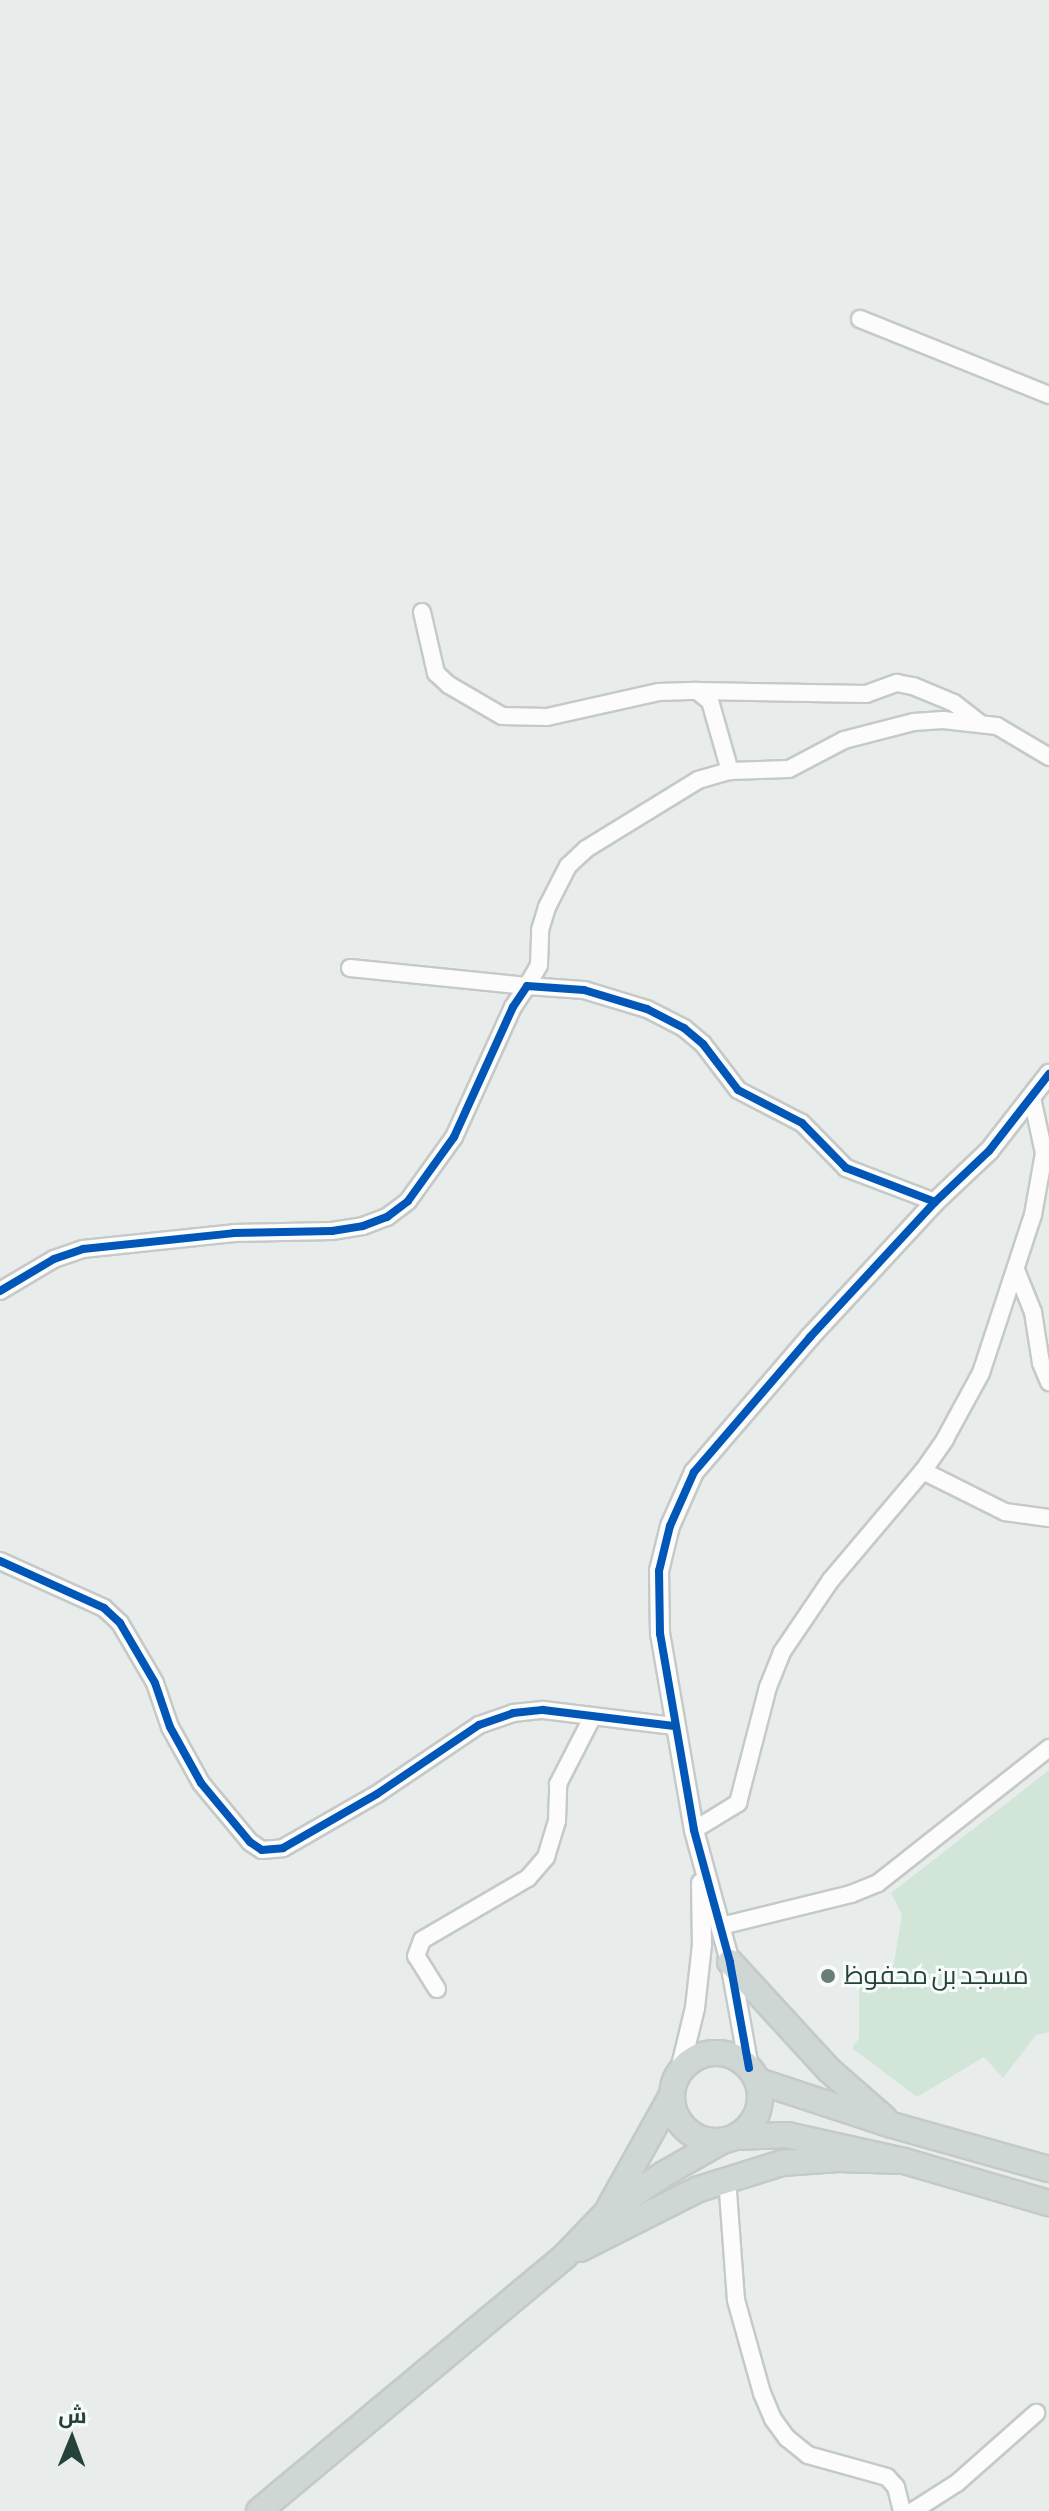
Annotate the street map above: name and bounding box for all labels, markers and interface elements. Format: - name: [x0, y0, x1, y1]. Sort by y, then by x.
- place label: مسجد بن محفوظ: [844, 1960, 1029, 1992]
- marker: مسجد بن محفوظ: [819, 1967, 837, 1985]
- north arrow: [32, 2399, 112, 2479]
- text: ش: [58, 2402, 87, 2428]

